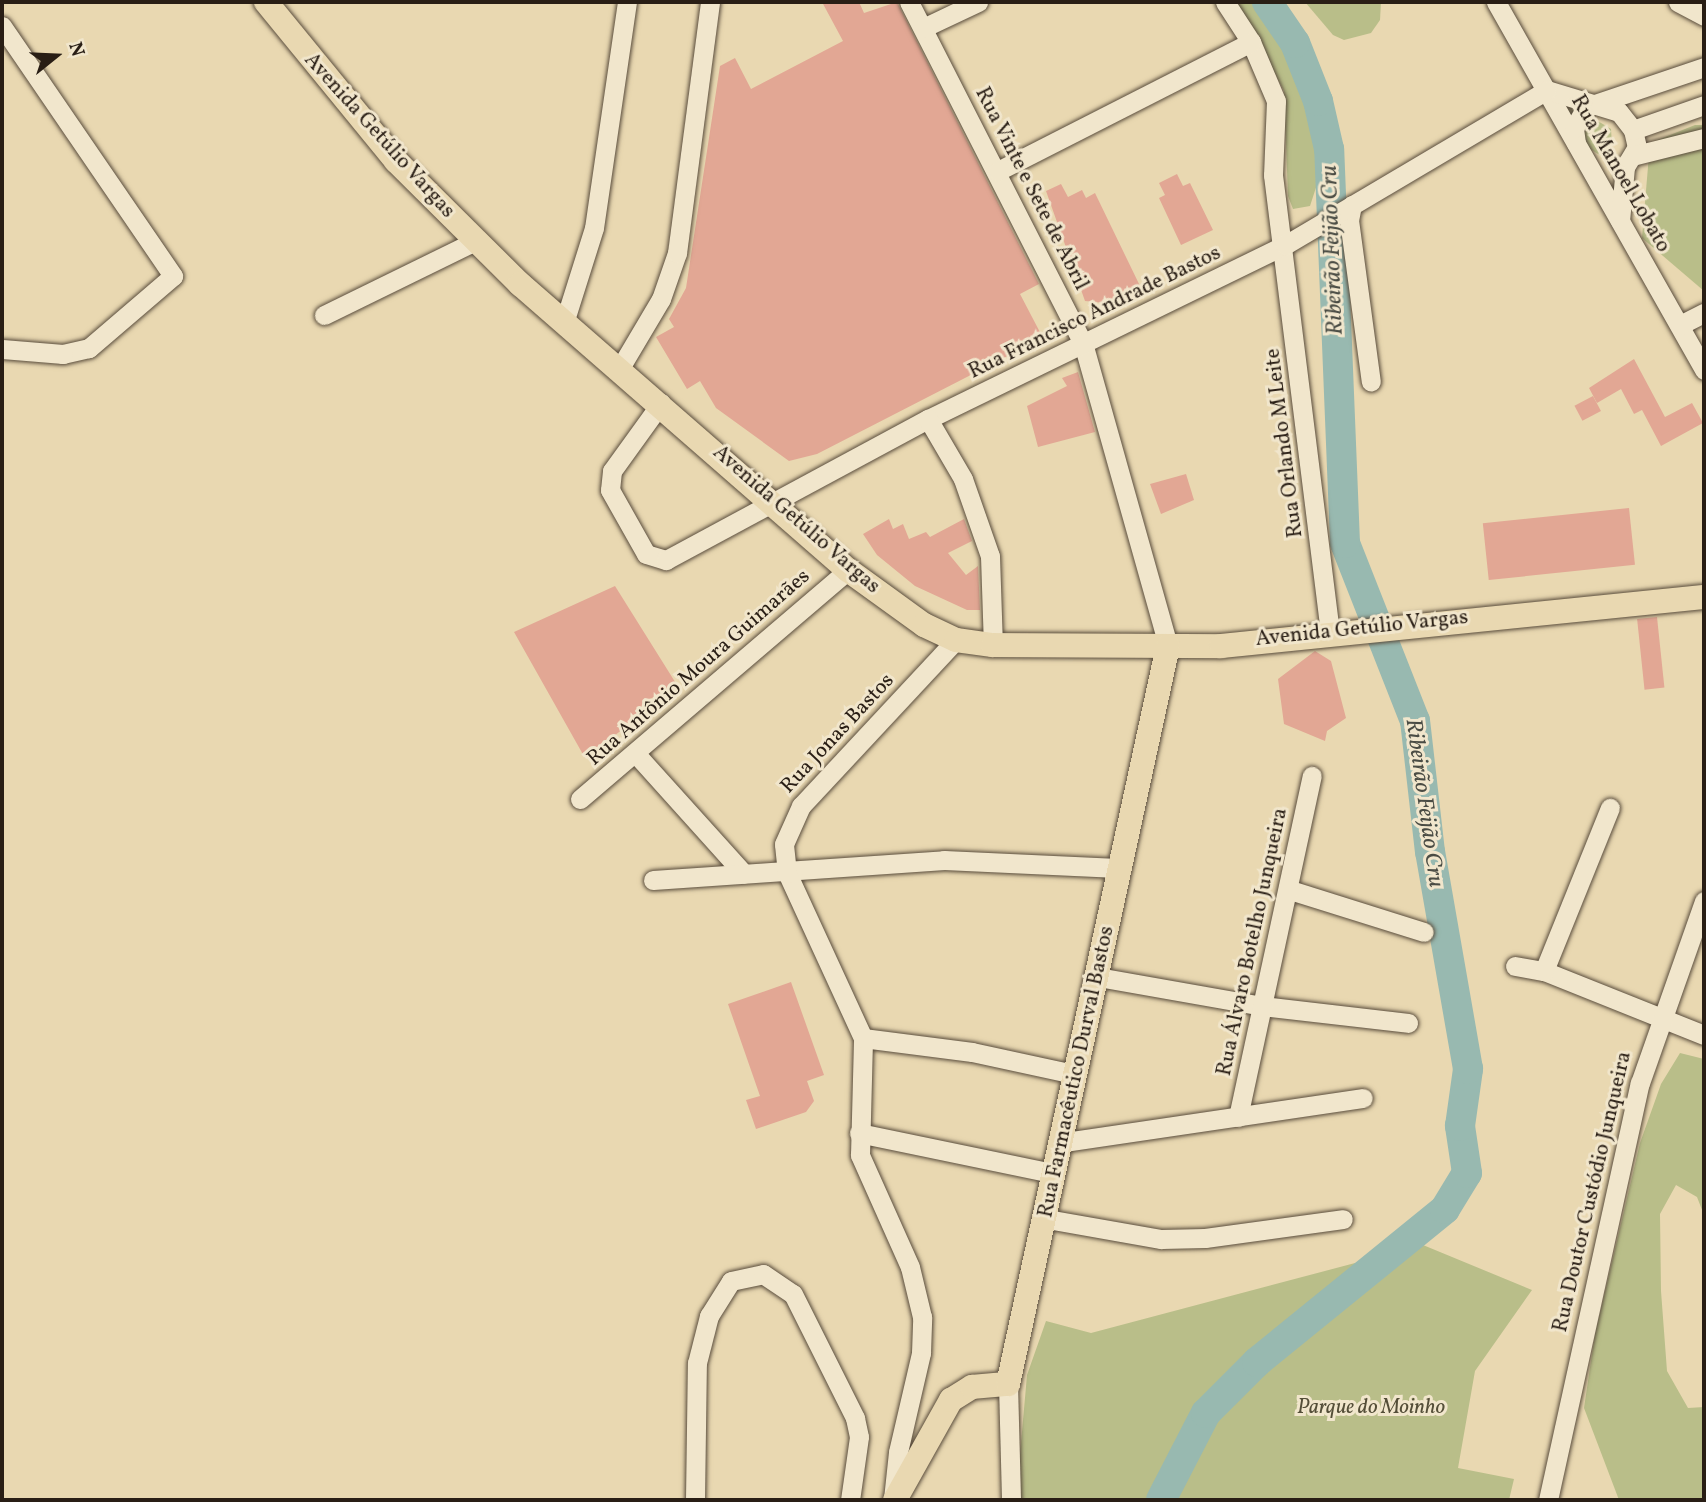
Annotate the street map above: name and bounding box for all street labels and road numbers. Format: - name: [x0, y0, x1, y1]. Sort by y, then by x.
- street label: Avenida Getúlio Vargas: [298, 48, 460, 224]
- street label: Rua Vinte e Sete de Abril: [969, 83, 1093, 295]
- street label: Rua Manoel Lobato: [1565, 91, 1675, 257]
- street label: Rua Francisco Andrade Bastos: [965, 241, 1225, 385]
- street label: Rua Orlando M Leite: [1261, 347, 1309, 539]
- street label: Avenida Getúlio Vargas: [707, 440, 885, 600]
- street label: Rua Antônio Moura Guimarães: [582, 564, 816, 772]
- street label: Avenida Getúlio Vargas: [1254, 605, 1470, 653]
- street label: Rua Jonas Bastos: [776, 669, 900, 799]
- street label: Rua Álvaro Botelho Junqueira: [1212, 806, 1294, 1078]
- street label: Rua Farmacêutico Durval Bastos: [1034, 924, 1120, 1220]
- street label: Rua Doutor Custódio Junqueira: [1548, 1049, 1638, 1335]

